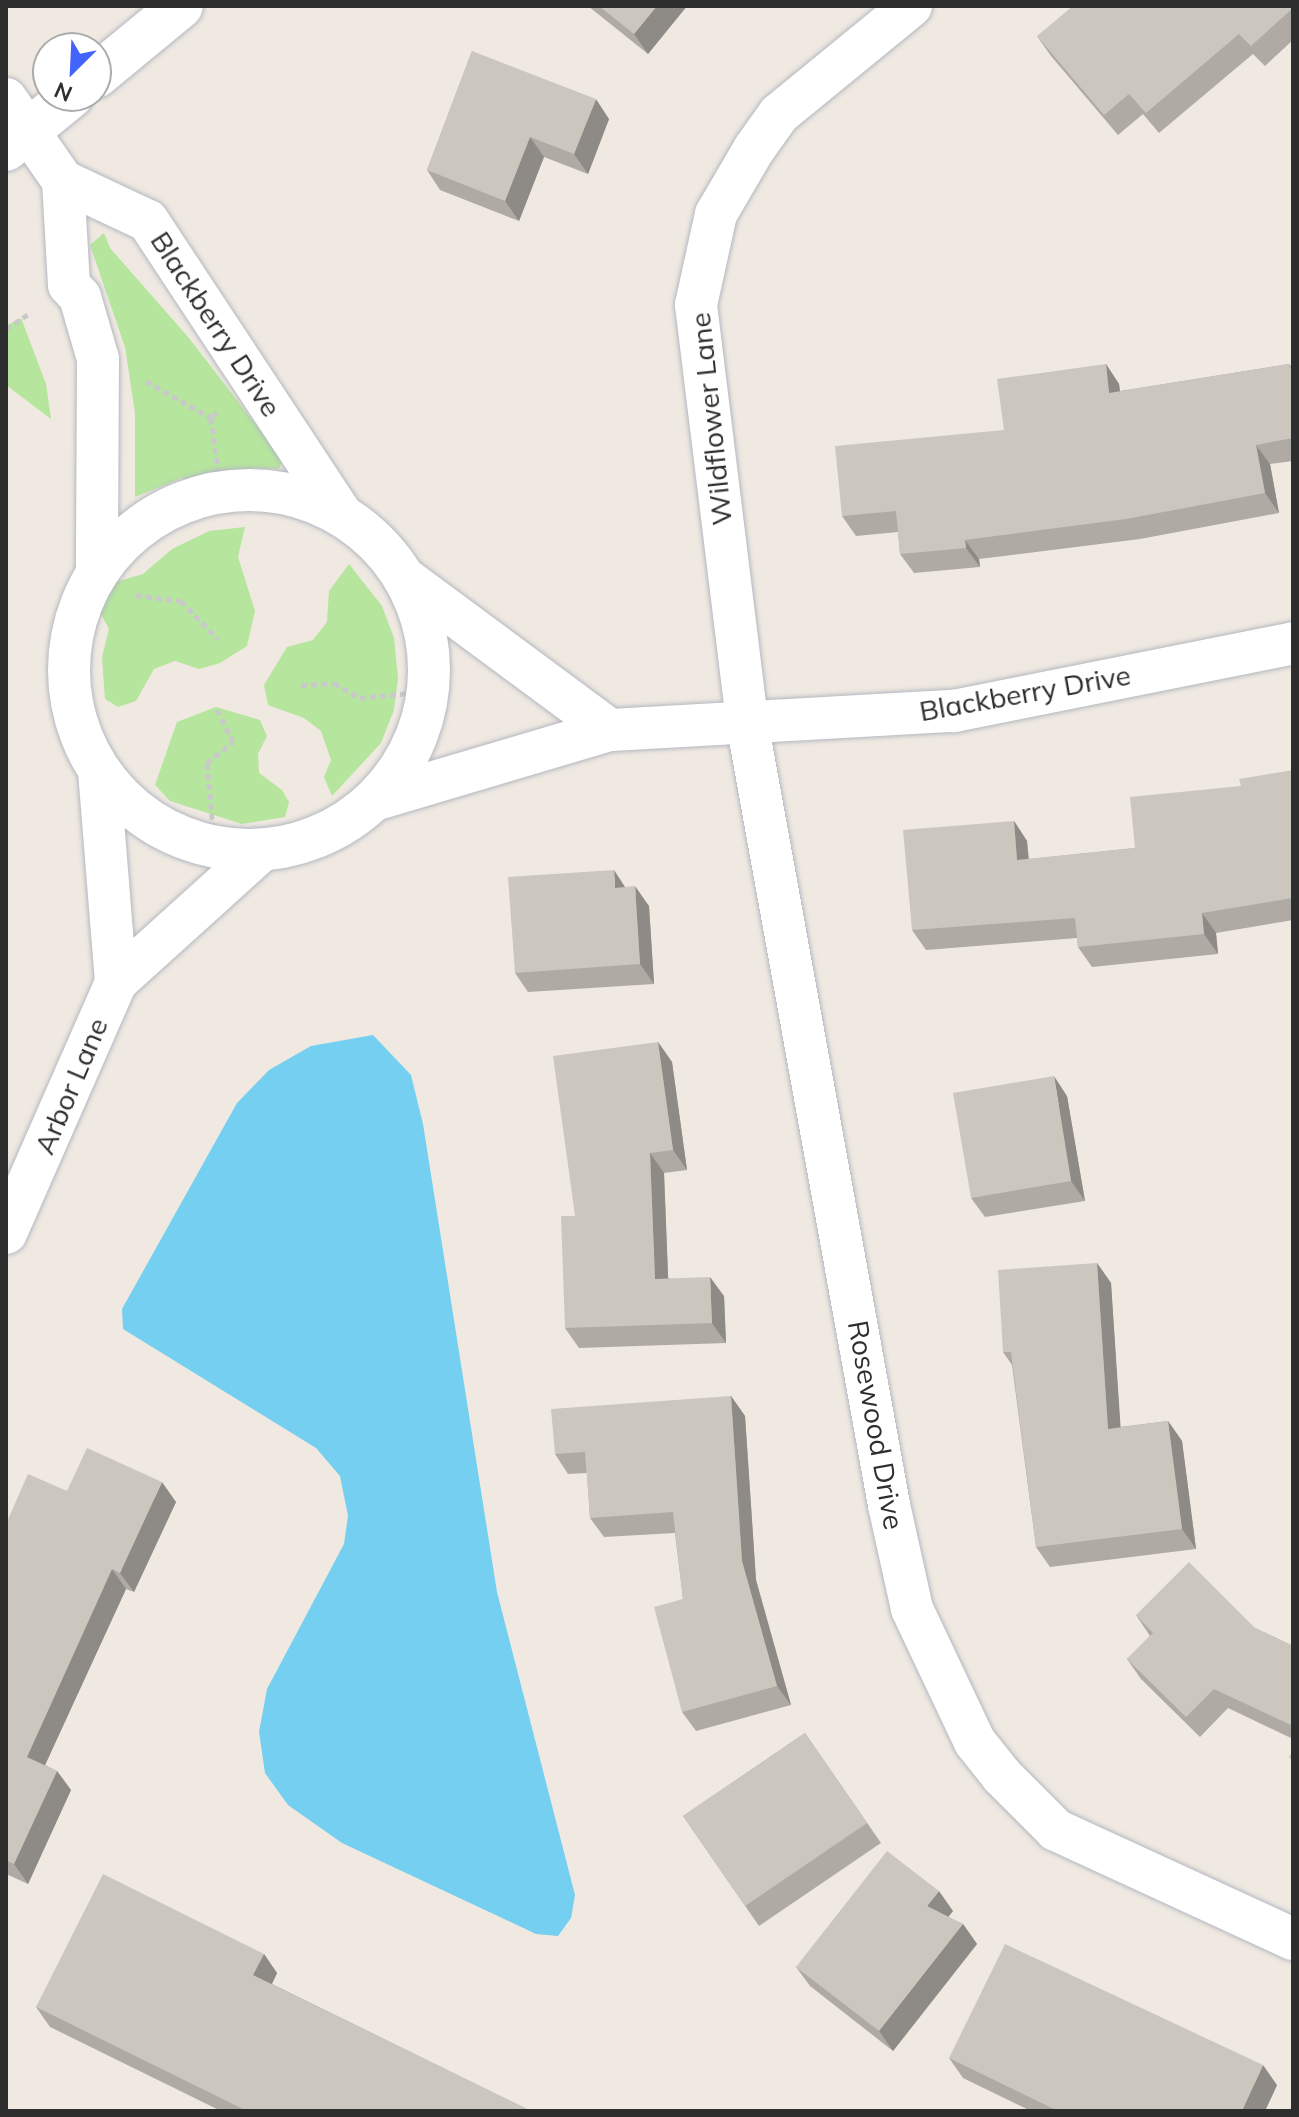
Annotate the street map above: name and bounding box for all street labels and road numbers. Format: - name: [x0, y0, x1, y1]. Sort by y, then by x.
- street label: Blackberry Drive: [144, 225, 288, 423]
- street label: Wildflower Lane: [683, 311, 739, 527]
- street label: Blackberry Drive: [917, 658, 1133, 728]
- street label: Arbor Lane: [27, 1013, 115, 1159]
- street label: Rosewood Drive: [841, 1318, 911, 1532]

